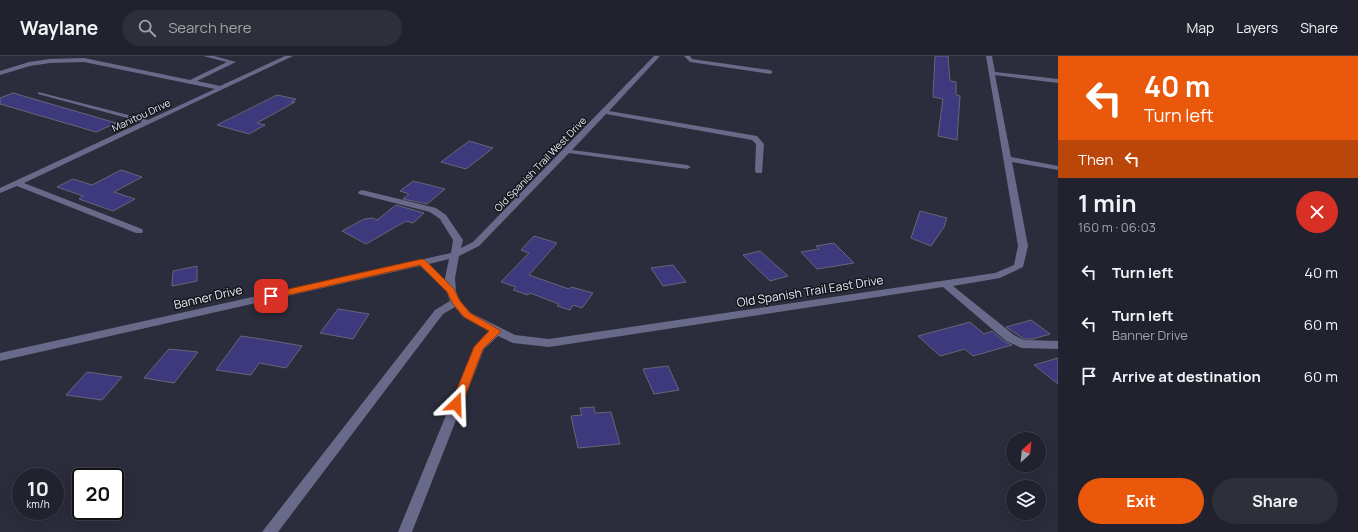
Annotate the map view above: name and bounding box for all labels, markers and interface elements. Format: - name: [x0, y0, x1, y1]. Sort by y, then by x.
- search box: [122, 10, 402, 46]
- text: Waylane: [20, 15, 98, 41]
- icon: search: [136, 17, 158, 39]
- text: Search here: [168, 17, 252, 38]
- text: Map: [1186, 18, 1214, 37]
- text: Layers: [1236, 18, 1278, 37]
- text: Share: [1300, 18, 1338, 37]
- text: 40 m: [1144, 67, 1210, 105]
- icon: left: [1078, 72, 1130, 124]
- street label: Manitou Drive: [109, 95, 173, 135]
- text: Turn left: [1144, 103, 1214, 127]
- street label: Old Spanish Trail West Drive: [491, 113, 589, 215]
- icon: left: [1121, 148, 1143, 170]
- text: Then: [1078, 149, 1113, 170]
- text: 1 min: [1078, 186, 1137, 219]
- button: close: [1296, 191, 1338, 233]
- text: 160 m · 06:03: [1078, 218, 1156, 236]
- icon: left: [1078, 261, 1100, 283]
- text: Turn left: [1112, 262, 1174, 283]
- text: 40 m: [1304, 262, 1338, 283]
- street label: Old Spanish Trail East Drive: [735, 271, 885, 311]
- pin: [254, 279, 288, 313]
- street label: Banner Drive: [172, 281, 244, 313]
- icon: arrive: [260, 285, 282, 307]
- text: Turn left: [1112, 305, 1174, 326]
- icon: left: [1078, 313, 1100, 335]
- text: 60 m: [1304, 314, 1338, 335]
- text: Banner Drive: [1112, 326, 1188, 344]
- icon: arrive: [1078, 365, 1100, 387]
- text: Arrive at destination: [1112, 366, 1261, 387]
- text: 60 m: [1304, 366, 1338, 387]
- position arrow: [435, 383, 477, 425]
- north arrow: [1006, 432, 1046, 472]
- map controls: [1006, 432, 1046, 520]
- speed limit sign: 20: [72, 468, 124, 520]
- text: 10: [27, 475, 49, 502]
- button: Exit: [1078, 478, 1204, 524]
- button: Share: [1212, 478, 1338, 524]
- button: layers: [1006, 480, 1046, 520]
- text: km/h: [26, 497, 50, 511]

